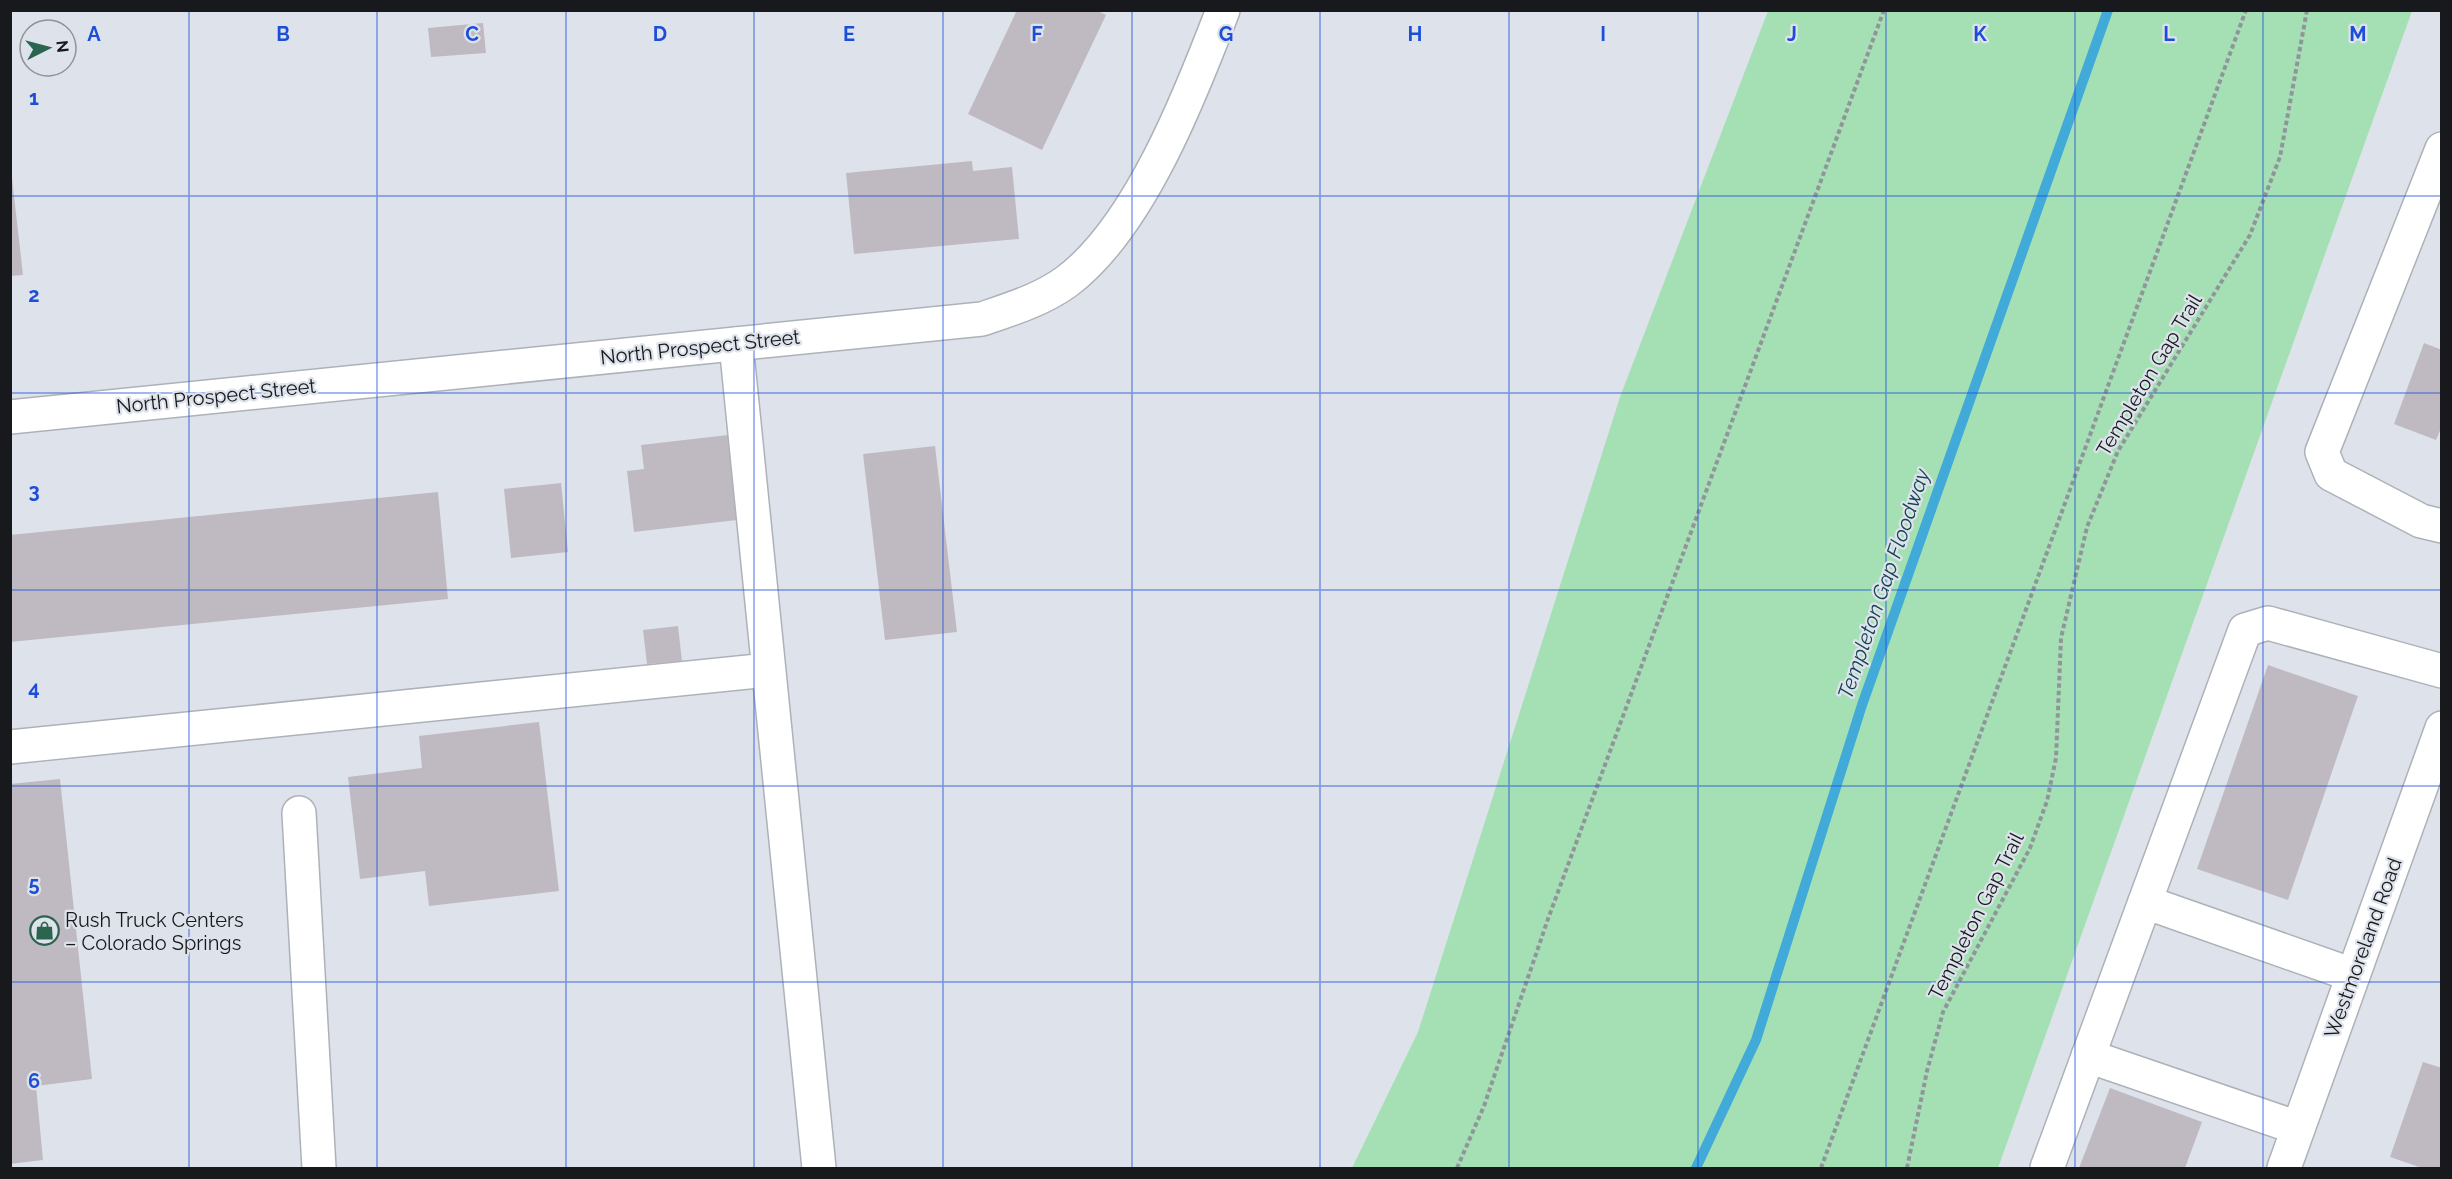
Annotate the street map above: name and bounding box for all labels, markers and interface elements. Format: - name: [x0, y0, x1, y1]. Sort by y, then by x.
- north arrow: [18, 18, 78, 78]
- text: A: [87, 22, 101, 46]
- text: B: [276, 22, 290, 46]
- text: C: [465, 22, 479, 46]
- text: D: [653, 22, 667, 46]
- text: E: [843, 22, 855, 46]
- text: F: [1031, 22, 1043, 46]
- text: G: [1219, 22, 1233, 46]
- text: H: [1408, 22, 1422, 46]
- text: I: [1600, 22, 1606, 46]
- text: J: [1787, 22, 1797, 46]
- text: K: [1973, 22, 1987, 46]
- text: L: [2163, 22, 2175, 46]
- text: M: [2349, 22, 2367, 46]
- text: N: [52, 39, 73, 54]
- text: 1: [29, 86, 39, 110]
- text: 2: [28, 283, 40, 307]
- street label: Templeton Gap Trail: [2091, 289, 2207, 460]
- street label: North Prospect Street: [599, 325, 801, 369]
- street label: North Prospect Street: [115, 374, 317, 418]
- water label: Templeton Gap Floodway: [1832, 465, 1935, 702]
- text: 3: [28, 479, 40, 503]
- text: 4: [28, 676, 40, 700]
- street label: Templeton Gap Trail: [1923, 828, 2029, 1004]
- street label: Westmoreland Road: [2319, 855, 2407, 1041]
- text: 5: [28, 872, 40, 896]
- place label: Rush Truck Centers – Colorado Springs: [65, 908, 244, 955]
- shop icon: Rush Truck Centers – Colorado Springs: [28, 915, 60, 947]
- text: 6: [28, 1069, 40, 1093]

